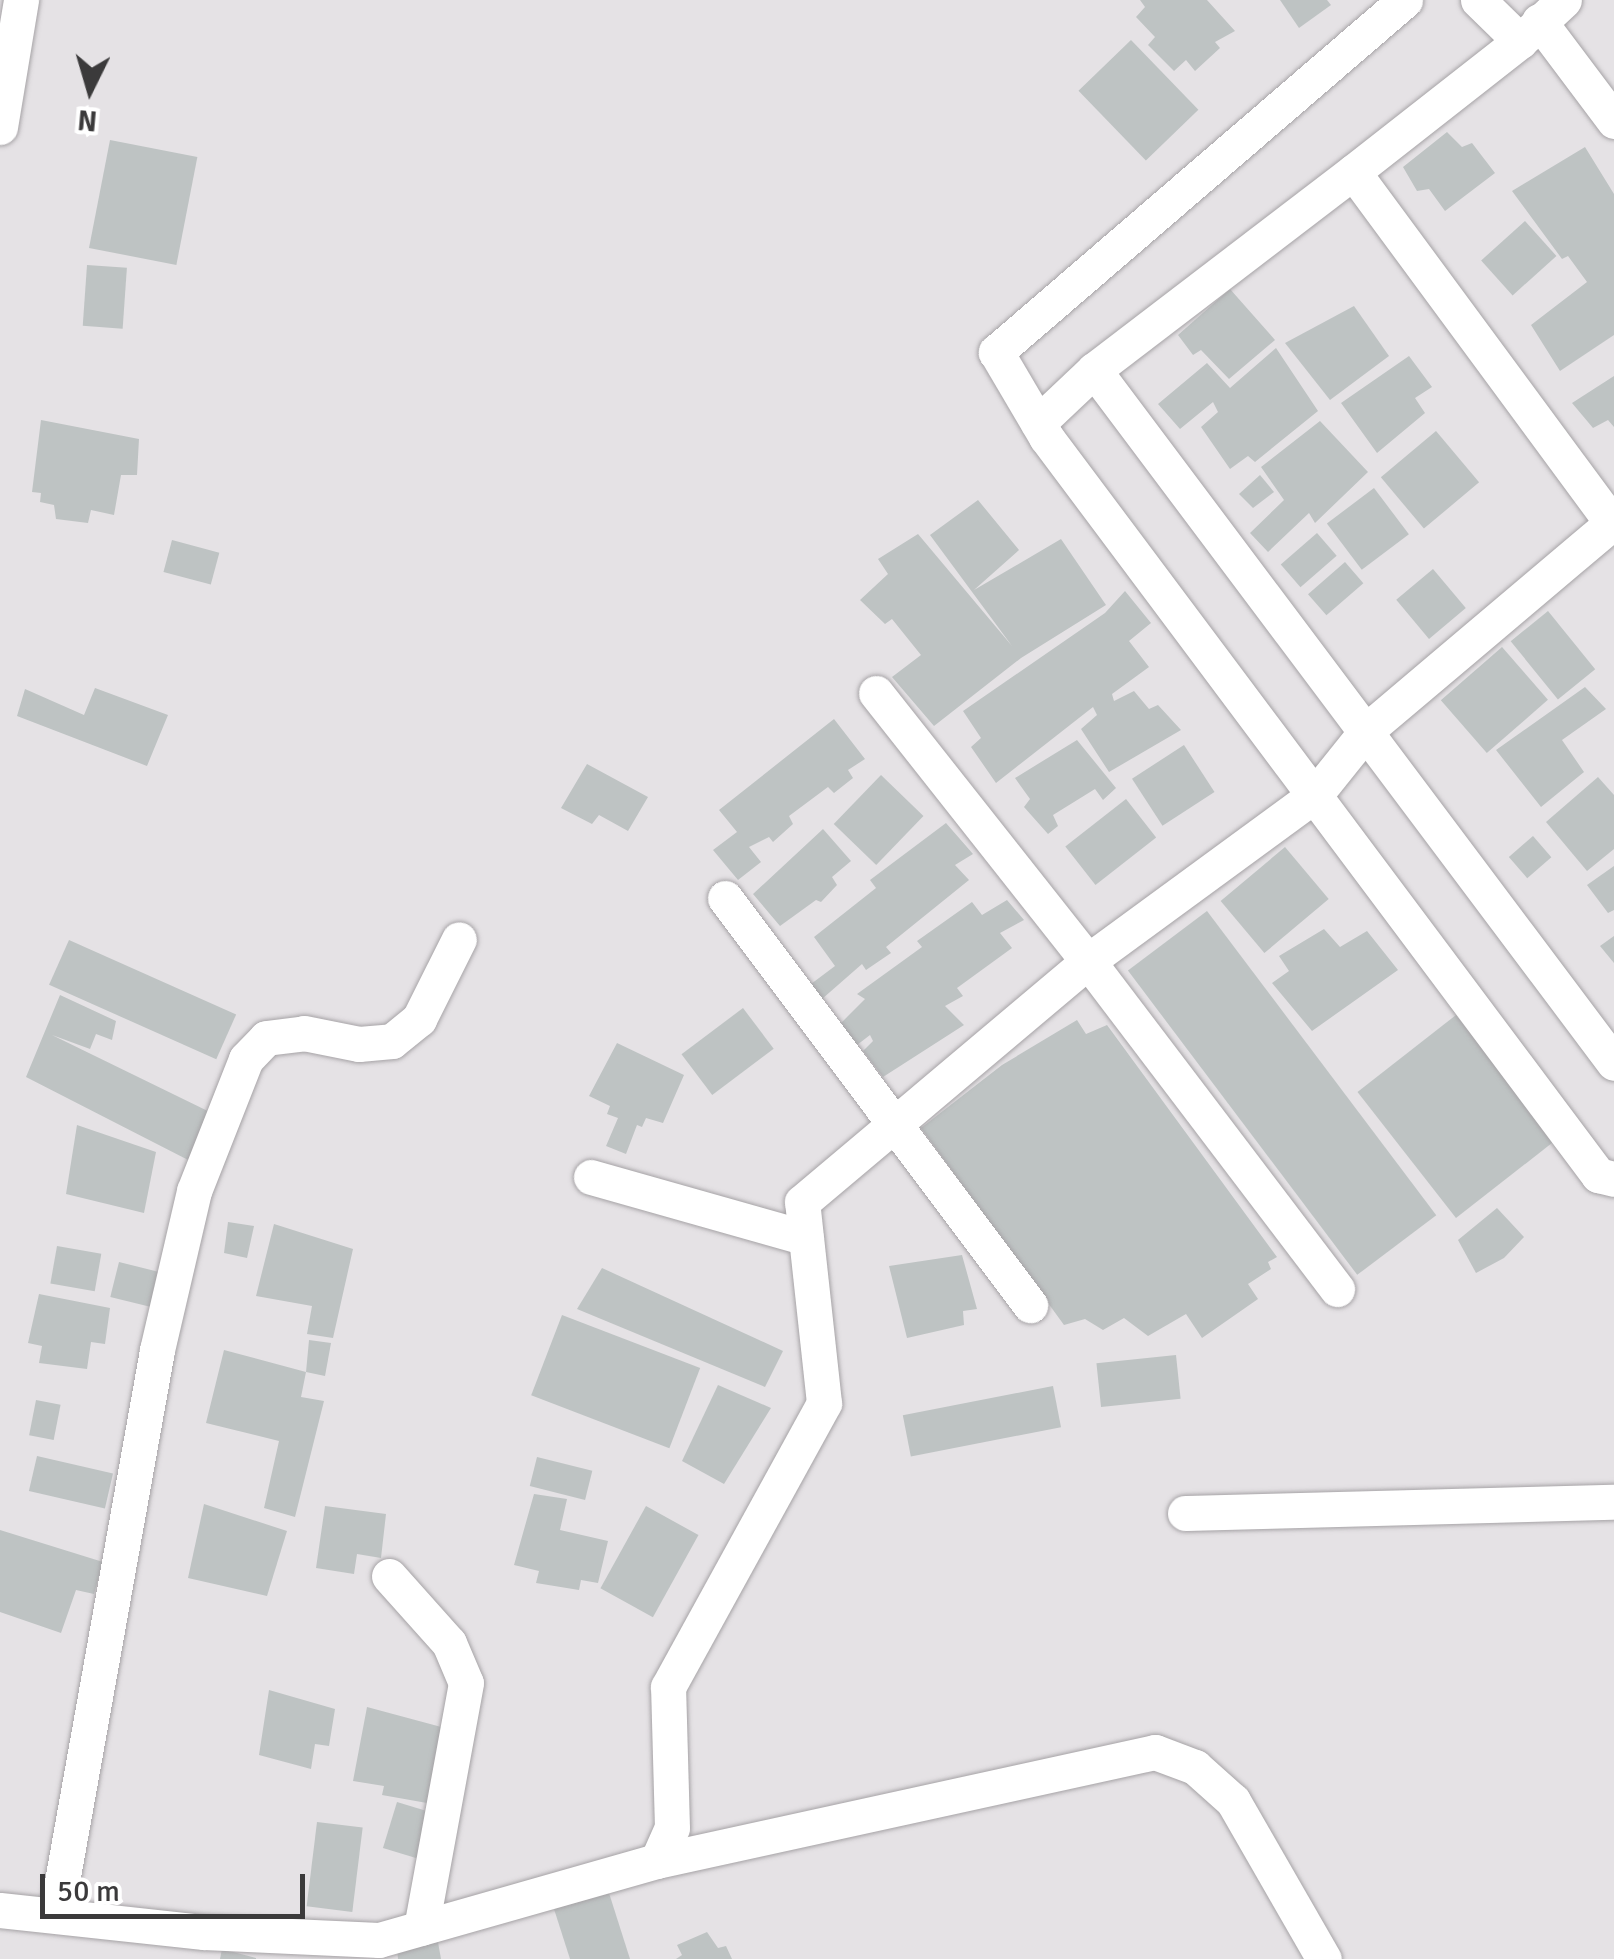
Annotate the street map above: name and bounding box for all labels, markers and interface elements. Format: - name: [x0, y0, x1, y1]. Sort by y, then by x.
- north arrow: [40, 40, 140, 140]
- text: N: [76, 102, 99, 138]
- scale bar: [45, 1854, 310, 1916]
- text: 50 m: [57, 1873, 120, 1910]

